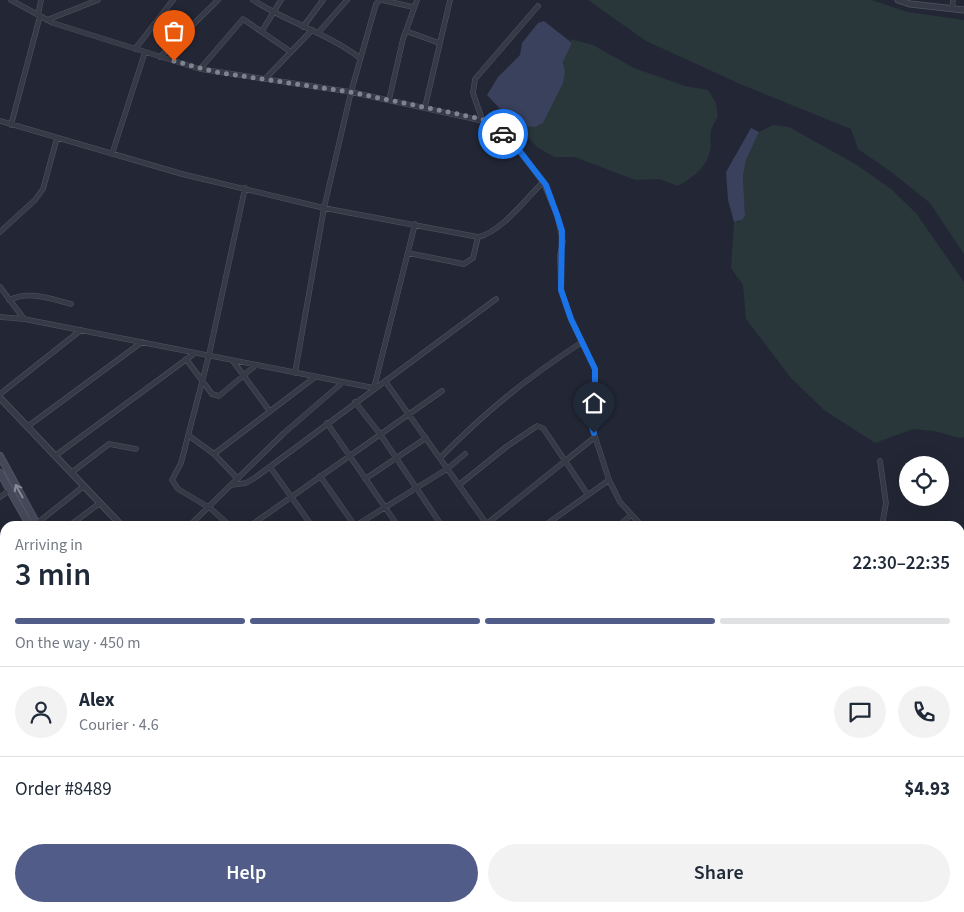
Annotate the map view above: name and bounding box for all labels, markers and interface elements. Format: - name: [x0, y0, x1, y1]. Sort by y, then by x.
- pin: [153, 10, 195, 61]
- icon: bag: [160, 17, 188, 45]
- courier: [478, 109, 528, 159]
- icon: car: [489, 120, 517, 148]
- pin: [573, 382, 615, 433]
- icon: home: [580, 389, 608, 417]
- map controls: [899, 456, 949, 506]
- button: locate: [899, 456, 949, 506]
- one-way arrow: [14, 484, 23, 499]
- text: Arriving in: [15, 534, 83, 556]
- text: 22:30–22:35: [852, 550, 950, 577]
- text: 3 min: [15, 552, 91, 598]
- text: On the way · 450 m: [15, 632, 140, 654]
- button: person: [15, 686, 67, 738]
- button: chat: [834, 686, 886, 738]
- button: phone: [898, 686, 950, 738]
- text: Alex: [79, 687, 115, 714]
- text: Courier · 4.6: [79, 714, 159, 736]
- text: Order #8489: [15, 776, 112, 803]
- text: $4.93: [904, 776, 950, 803]
- button: Help: [15, 844, 478, 902]
- button: Share: [488, 844, 950, 902]

